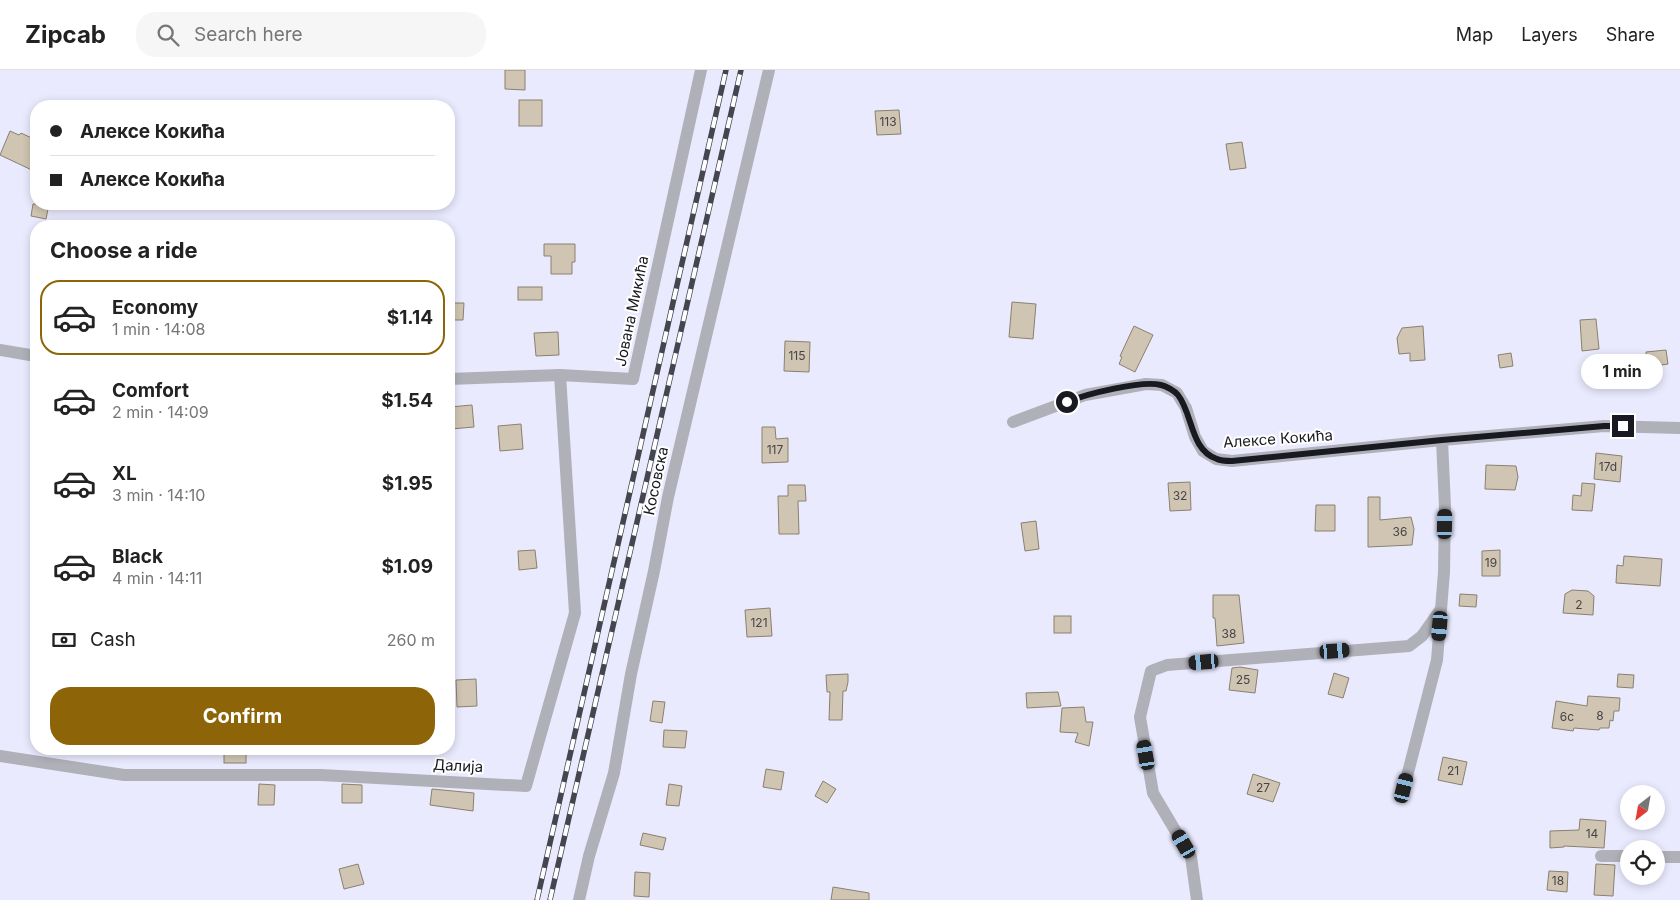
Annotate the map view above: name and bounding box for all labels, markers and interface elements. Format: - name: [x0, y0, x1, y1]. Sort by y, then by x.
- search box: [136, 12, 486, 57]
- text: Zipcab: [25, 20, 106, 49]
- icon: search: [154, 21, 182, 49]
- text: Search here: [194, 23, 303, 46]
- text: Map: [1456, 24, 1493, 45]
- text: Layers: [1521, 24, 1578, 45]
- text: Share: [1606, 24, 1655, 45]
- house number: 113: [879, 114, 897, 129]
- text: Алексе Кокића: [80, 120, 225, 143]
- text: Алексе Кокића: [80, 168, 225, 191]
- text: Choose a ride: [50, 237, 198, 263]
- street label: Јована Микића: [611, 254, 653, 368]
- icon: car: [52, 295, 97, 340]
- text: Economy: [112, 296, 198, 319]
- text: $1.14: [387, 306, 433, 329]
- text: 1 min · 14:08: [112, 319, 205, 339]
- house number: 115: [788, 348, 806, 363]
- callout: 1 min: [1582, 354, 1664, 388]
- text: 1 min: [1602, 361, 1642, 381]
- icon: car: [52, 378, 97, 423]
- text: Comfort: [112, 379, 189, 402]
- text: $1.54: [381, 389, 433, 412]
- route start: [1056, 391, 1078, 413]
- text: 2 min · 14:09: [112, 402, 209, 422]
- route end: [1612, 415, 1634, 437]
- street label: Алексе Кокића: [1223, 425, 1333, 452]
- house number: 117: [767, 442, 783, 457]
- street label: Косовска: [639, 445, 672, 517]
- house number: 17d: [1599, 459, 1617, 474]
- icon: car: [52, 461, 97, 506]
- text: XL: [112, 462, 137, 485]
- text: $1.95: [382, 472, 433, 495]
- text: 3 min · 14:10: [112, 485, 205, 505]
- house number: 32: [1173, 488, 1187, 503]
- car: [1437, 509, 1452, 539]
- house number: 36: [1393, 524, 1407, 539]
- icon: car: [52, 544, 97, 589]
- text: Black: [112, 545, 163, 568]
- text: $1.09: [381, 555, 433, 578]
- house number: 19: [1485, 555, 1497, 570]
- text: 4 min · 14:11: [112, 568, 202, 588]
- house number: 2: [1575, 597, 1583, 612]
- car: [1431, 610, 1448, 642]
- house number: 121: [750, 615, 768, 630]
- icon: cash: [50, 626, 78, 654]
- house number: 38: [1222, 626, 1236, 641]
- text: Cash: [90, 628, 136, 651]
- text: 260 m: [387, 630, 435, 650]
- car: [1319, 642, 1350, 660]
- car: [1188, 653, 1219, 671]
- house number: 25: [1236, 672, 1250, 687]
- button: Confirm: [50, 687, 435, 745]
- house number: 8: [1596, 708, 1604, 723]
- house number: 6c: [1560, 709, 1574, 724]
- car: [1136, 739, 1155, 771]
- street label: Далија: [432, 755, 484, 776]
- house number: 21: [1447, 763, 1459, 778]
- car: [1393, 772, 1414, 804]
- house number: 27: [1256, 780, 1270, 795]
- north arrow: [1620, 785, 1665, 830]
- map controls: [1620, 785, 1665, 885]
- house number: 14: [1586, 826, 1599, 841]
- car: [1170, 827, 1197, 861]
- button: locate: [1620, 840, 1665, 885]
- house number: 18: [1552, 873, 1564, 888]

